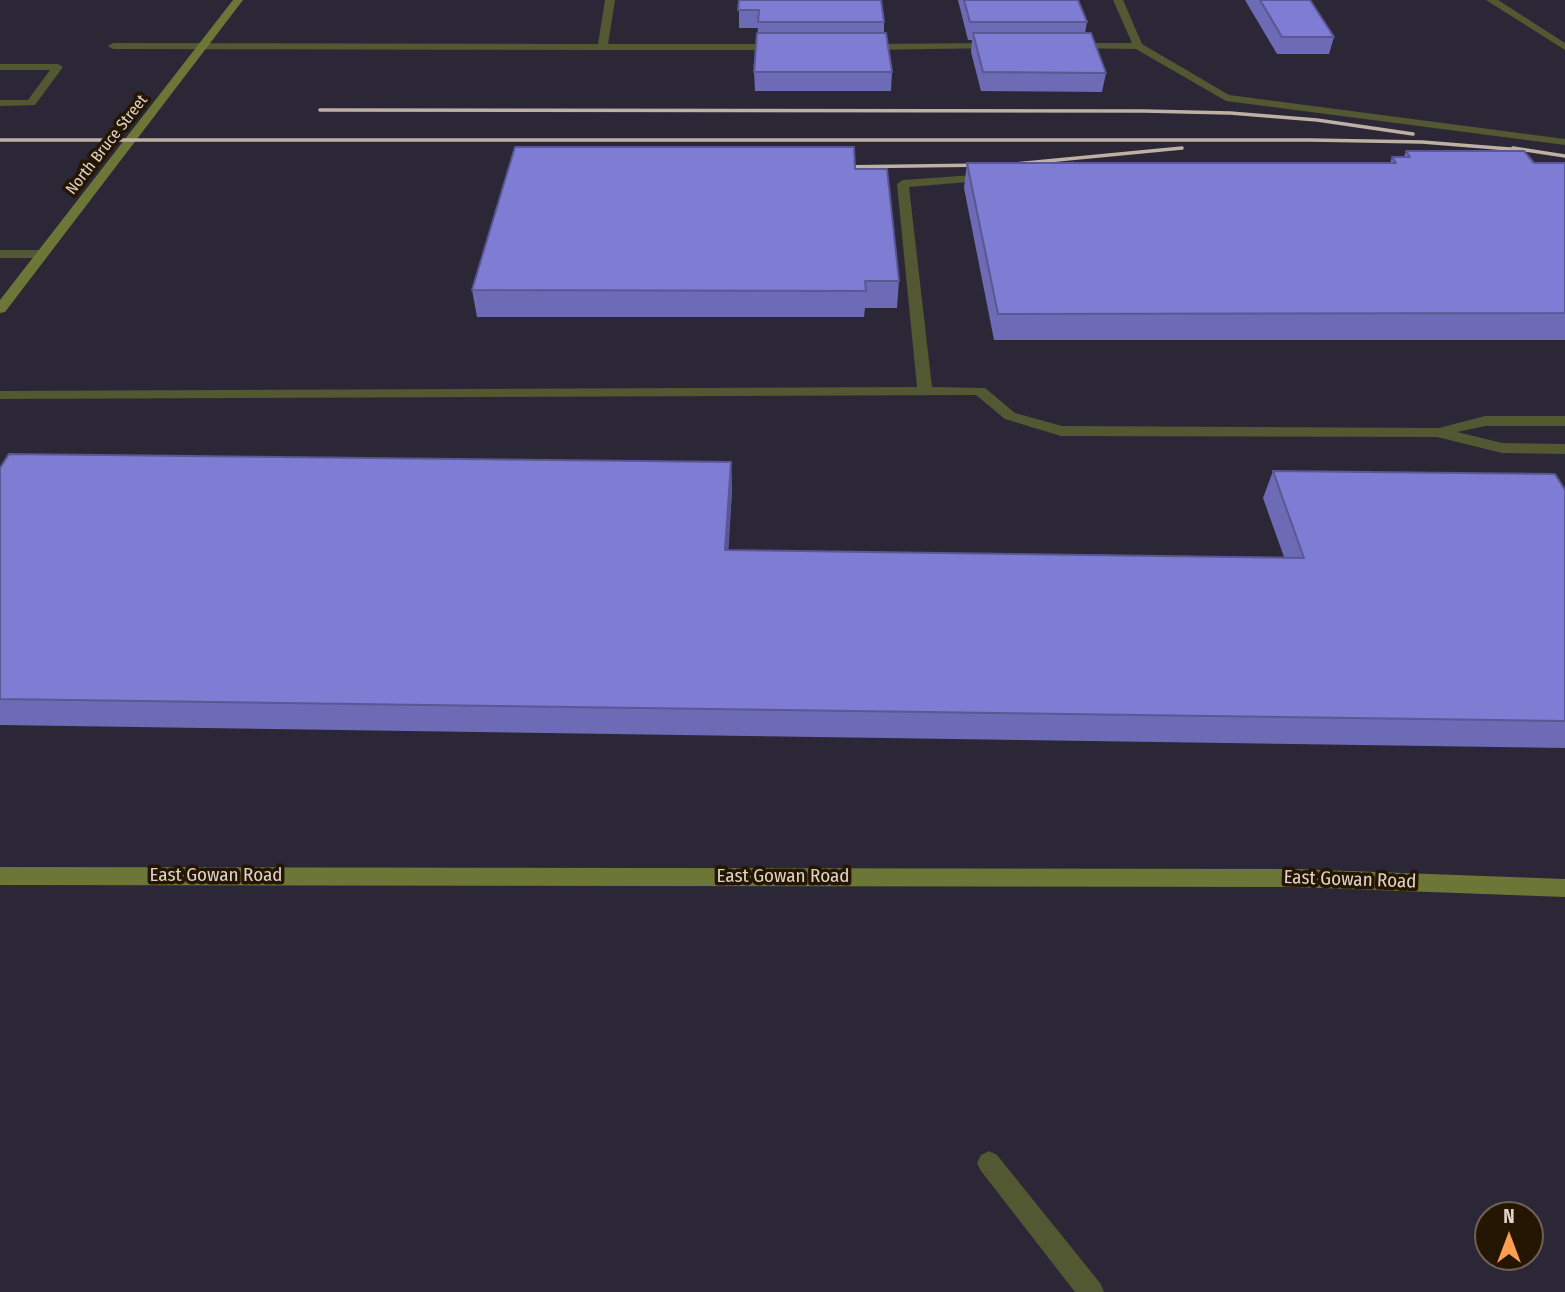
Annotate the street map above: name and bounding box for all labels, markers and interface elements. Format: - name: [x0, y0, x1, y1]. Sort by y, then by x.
- street label: North Bruce Street: [62, 91, 152, 199]
- street label: East Gowan Road: [150, 865, 282, 887]
- street label: East Gowan Road: [717, 866, 849, 888]
- street label: East Gowan Road: [1283, 866, 1417, 894]
- north arrow: [1474, 1201, 1544, 1271]
- text: N: [1503, 1205, 1515, 1228]

